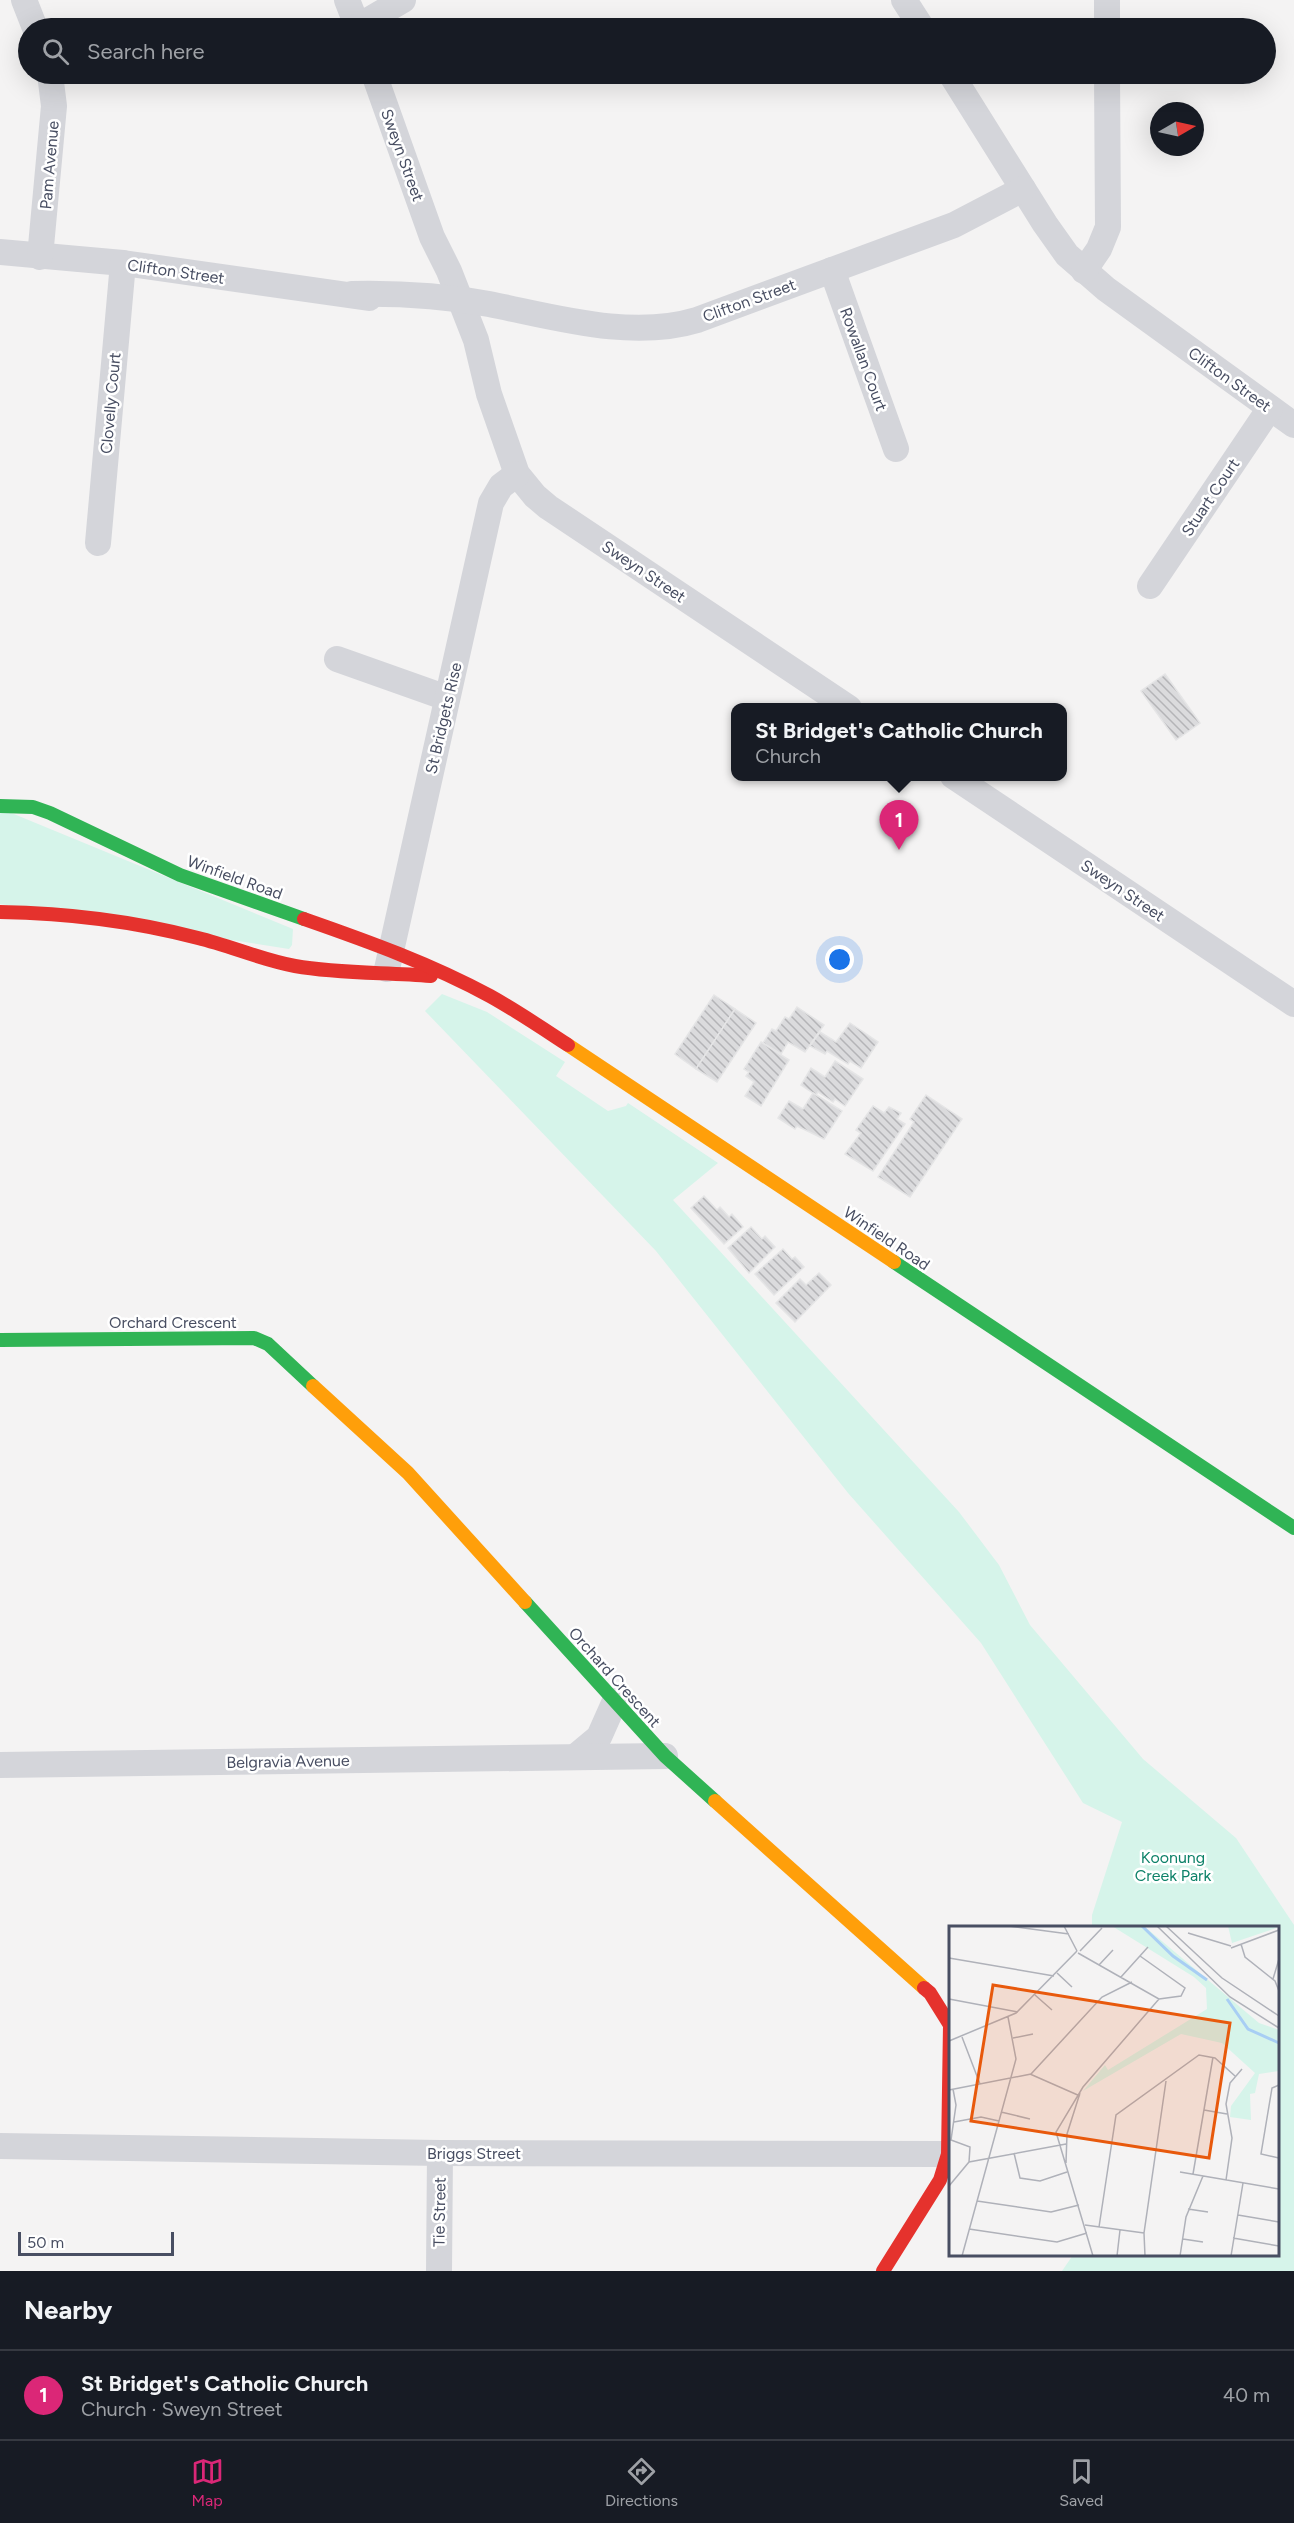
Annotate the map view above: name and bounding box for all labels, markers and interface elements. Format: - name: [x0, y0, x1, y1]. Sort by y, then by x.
- search box: [18, 18, 1276, 84]
- icon: search: [39, 35, 72, 68]
- text: Search here: [87, 38, 205, 65]
- north arrow: [1150, 102, 1204, 156]
- street label: Sweyn Street: [377, 106, 428, 204]
- street label: Pam Avenue: [36, 120, 63, 210]
- street label: Clifton Street: [126, 255, 226, 288]
- street label: Clifton Street: [700, 275, 798, 326]
- street label: Rowallan Court: [836, 305, 891, 414]
- street label: Clifton Street: [1185, 343, 1275, 416]
- street label: Clovelly Court: [97, 352, 124, 454]
- street label: Stuart Court: [1177, 455, 1243, 540]
- street label: Sweyn Street: [598, 536, 689, 606]
- street label: St Bridgets Rise: [421, 660, 466, 776]
- popup: [731, 703, 1067, 781]
- text: St Bridget's Catholic Church: [755, 717, 1043, 744]
- text: Church: [755, 744, 821, 768]
- pin: 1: [880, 800, 918, 850]
- street label: Winfield Road: [185, 851, 285, 904]
- street label: Sweyn Street: [1077, 855, 1168, 925]
- your location: [825, 945, 854, 974]
- street label: Winfield Road: [840, 1203, 934, 1274]
- street label: Orchard Crescent: [109, 1313, 237, 1332]
- street label: Orchard Crescent: [565, 1623, 664, 1731]
- street label: Belgravia Avenue: [226, 1751, 350, 1772]
- park label: Koonung Creek Park: [1135, 1848, 1212, 1885]
- inset map: [949, 1926, 1279, 2256]
- street label: Briggs Street: [427, 2144, 521, 2163]
- street label: Tie Street: [429, 2177, 450, 2247]
- scale bar: [18, 2229, 174, 2256]
- text: 50 m: [27, 2233, 64, 2252]
- text: Nearby: [24, 2294, 112, 2326]
- text: St Bridget's Catholic Church: [81, 2370, 368, 2397]
- text: 1: [39, 2383, 48, 2407]
- text: 40 m: [1223, 2383, 1270, 2407]
- text: Church · Sweyn Street: [81, 2397, 282, 2421]
- tab: Map: [191, 2455, 224, 2510]
- tab: Directions: [605, 2455, 678, 2510]
- tab: Saved: [1059, 2455, 1103, 2510]

